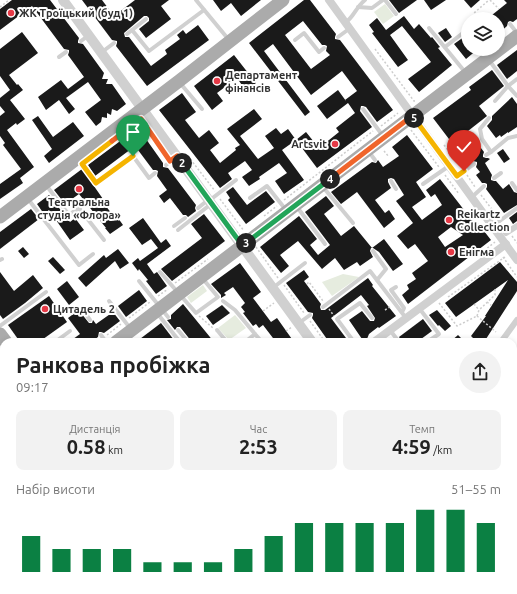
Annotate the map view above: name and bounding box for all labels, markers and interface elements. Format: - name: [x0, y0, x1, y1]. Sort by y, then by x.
- place label: ЖК Троїцький (буд 1): [19, 7, 133, 20]
- marker: ЖК Троїцький (буд 1): [6, 8, 16, 18]
- map controls: [461, 12, 505, 56]
- button: layers: [461, 12, 505, 56]
- place label: Департамент фінансів: [225, 69, 298, 94]
- marker: Департамент фінансів: [212, 76, 222, 86]
- pin: 5: [404, 108, 424, 128]
- text: 5: [411, 112, 417, 124]
- pin: [116, 115, 150, 156]
- icon: arrive: [122, 121, 144, 143]
- pin: [447, 130, 481, 171]
- icon: check: [453, 136, 475, 158]
- place label: Artsvit: [291, 138, 327, 150]
- marker: Artsvit: [330, 139, 340, 149]
- pin: 2: [172, 153, 192, 173]
- text: 2: [179, 157, 185, 169]
- pin: 4: [320, 169, 340, 189]
- text: 4: [327, 173, 333, 185]
- marker: Театральна студія «Флора»: [74, 184, 84, 194]
- place label: Театральна студія «Флора»: [37, 196, 121, 221]
- place label: Reikartz Collection: [457, 208, 510, 233]
- marker: Reikartz Collection: [444, 215, 454, 225]
- pin: 3: [236, 233, 256, 253]
- text: 3: [243, 237, 249, 249]
- place label: Енігма: [459, 246, 494, 258]
- marker: Енігма: [446, 247, 456, 257]
- place label: Цитадель 2: [53, 303, 115, 315]
- marker: Цитадель 2: [40, 304, 50, 314]
- button: share: [459, 351, 501, 393]
- text: Ранкова пробіжка: [16, 352, 211, 377]
- text: 09:17: [16, 380, 49, 394]
- text: Дистанція: [69, 423, 121, 435]
- text: Час: [250, 423, 267, 435]
- text: Темп: [409, 423, 435, 435]
- text: 0.58: [67, 435, 105, 458]
- text: 2:53: [239, 435, 278, 458]
- text: 4:59: [392, 435, 431, 458]
- text: km: [105, 444, 123, 456]
- text: /km: [431, 444, 452, 456]
- text: Набір висоти: [16, 482, 95, 496]
- text: 51–55 m: [451, 482, 501, 496]

